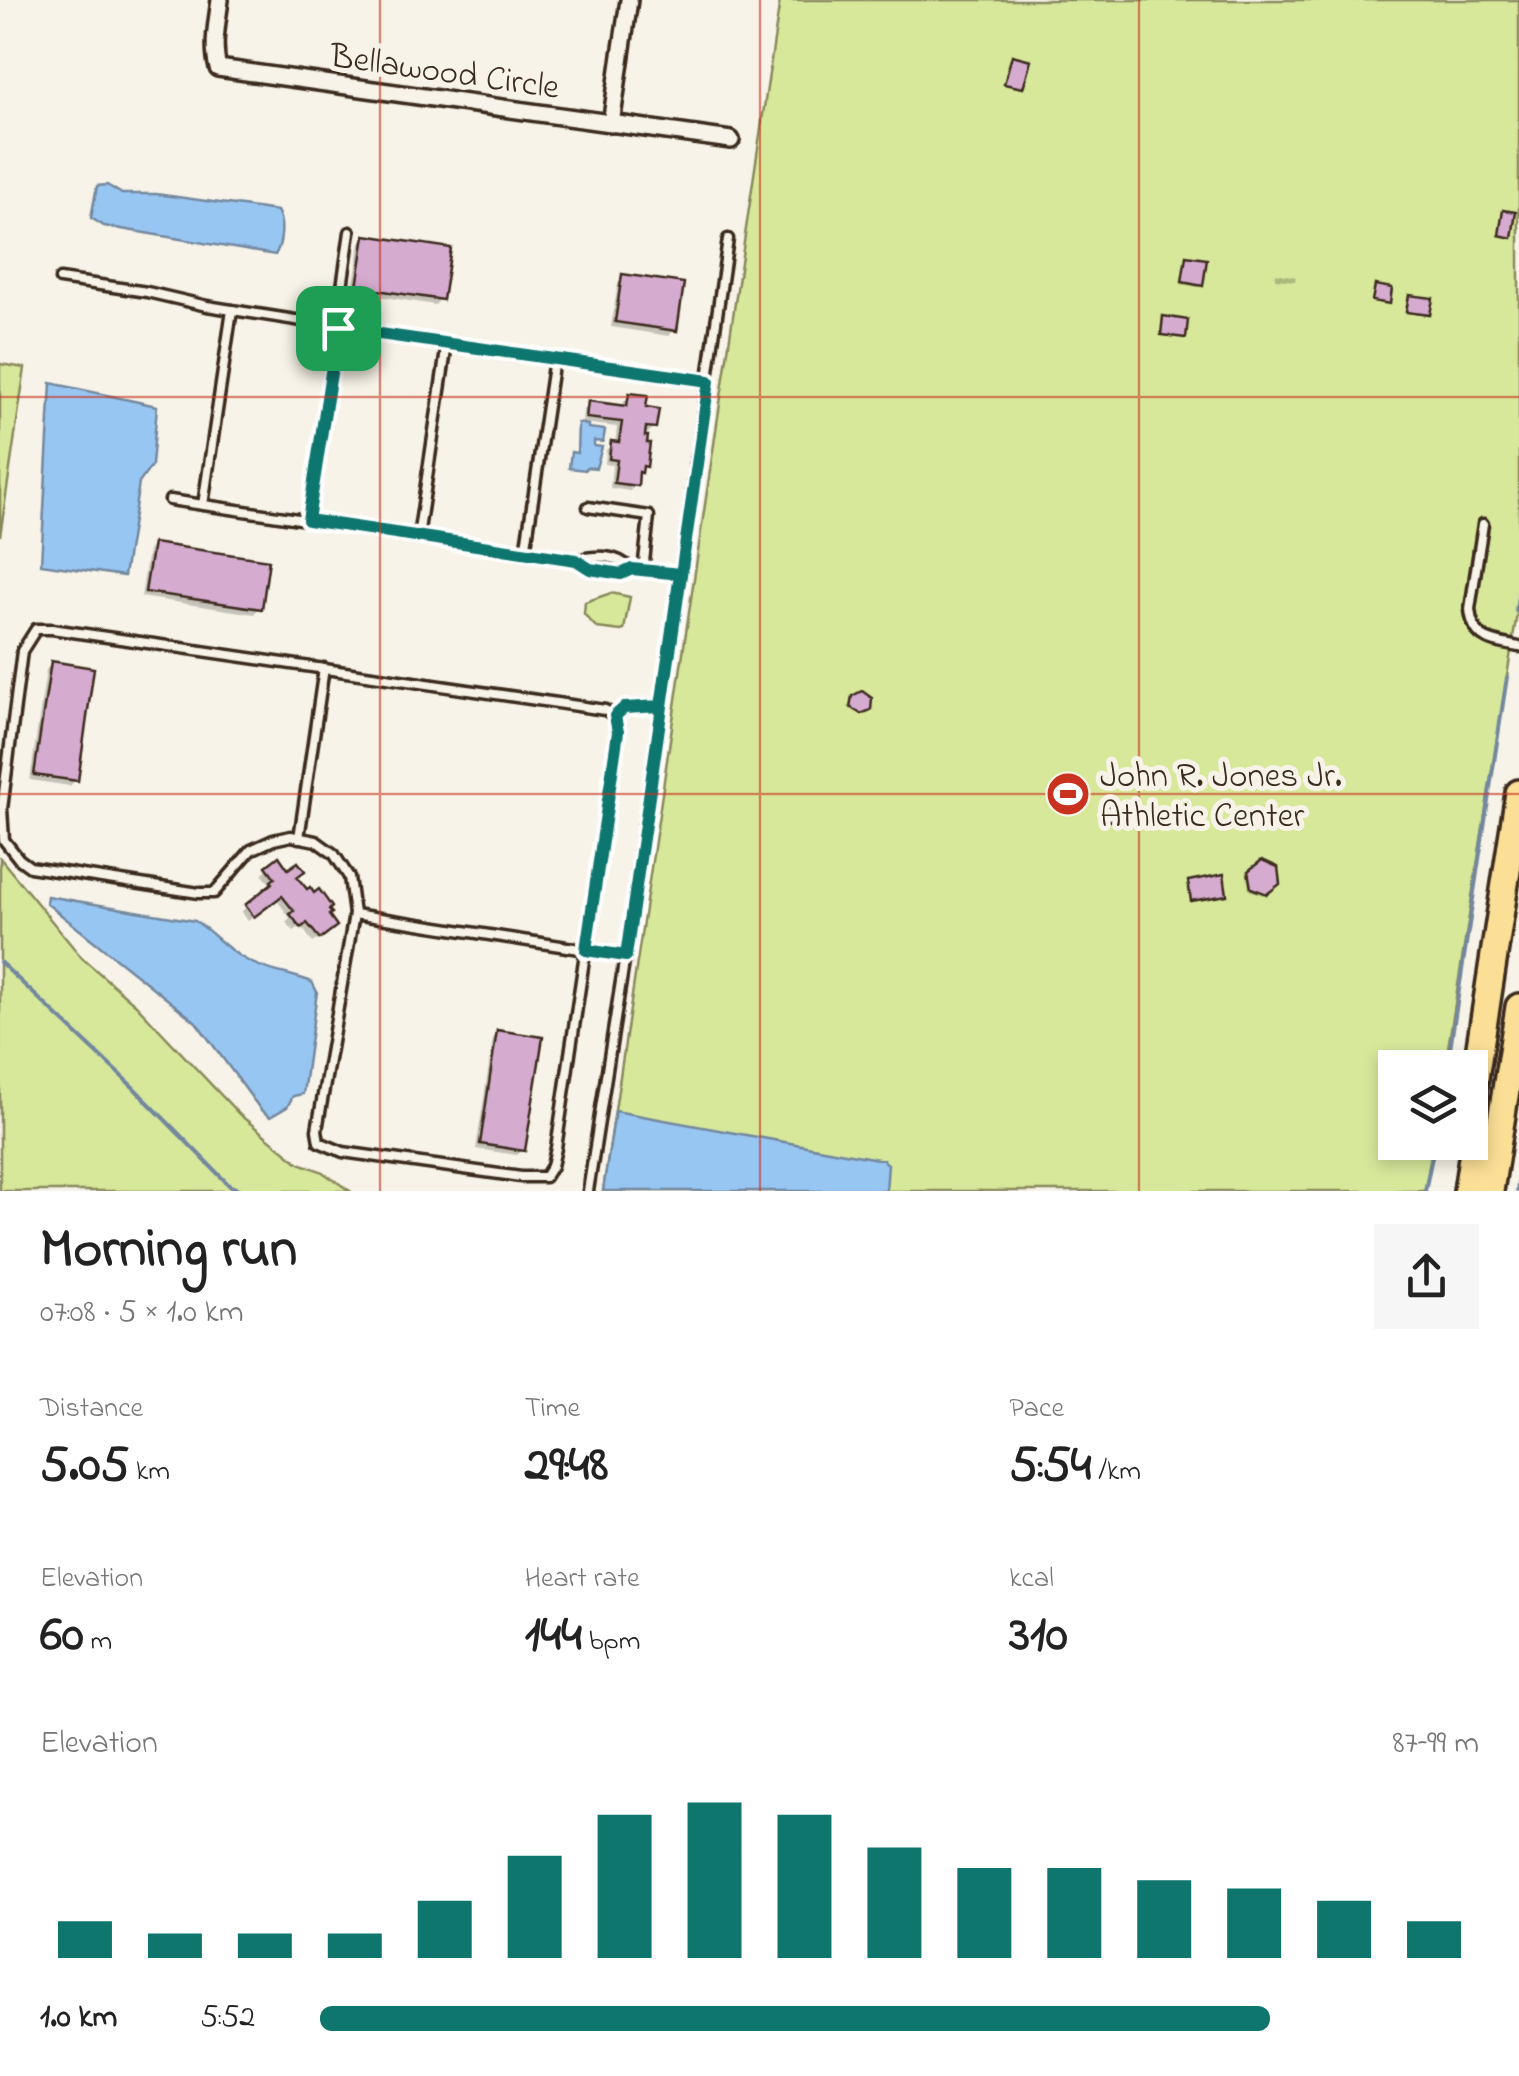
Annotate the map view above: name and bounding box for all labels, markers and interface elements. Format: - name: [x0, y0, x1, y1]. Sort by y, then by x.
- street label: Bellawood Circle: [326, 32, 563, 115]
- pin: [296, 286, 381, 371]
- icon: arrive: [311, 301, 366, 356]
- place label: John R. Jones Jr. Athletic Center: [1100, 752, 1342, 843]
- sports icon: John R. Jones Jr. Athletic Center: [1045, 771, 1091, 817]
- map controls: [1378, 1050, 1488, 1160]
- button: layers: [1378, 1050, 1488, 1160]
- text: Morning run: [40, 1212, 297, 1292]
- button: share: [1374, 1224, 1479, 1329]
- text: 07:08 · 5 × 1.0 km: [40, 1290, 244, 1337]
- text: Distance: [40, 1389, 143, 1430]
- text: Time: [525, 1389, 580, 1430]
- text: Pace: [1009, 1389, 1064, 1430]
- text: 5.05: [40, 1430, 129, 1503]
- text: 29:48: [525, 1430, 608, 1503]
- text: 5:54: [1009, 1430, 1091, 1503]
- text: km: [129, 1452, 170, 1493]
- text: /km: [1091, 1452, 1141, 1493]
- text: Elevation: [40, 1559, 143, 1600]
- text: Heart rate: [525, 1559, 639, 1600]
- text: kcal: [1009, 1559, 1054, 1600]
- text: 60: [40, 1600, 84, 1673]
- text: 144: [525, 1600, 582, 1673]
- text: 310: [1009, 1600, 1067, 1673]
- text: m: [84, 1622, 112, 1663]
- text: bpm: [582, 1622, 641, 1663]
- text: Elevation: [40, 1721, 158, 1768]
- text: 87–99 m: [1393, 1721, 1479, 1768]
- text: 1.0 km: [40, 1995, 117, 2042]
- text: 5:52: [200, 1995, 255, 2042]

